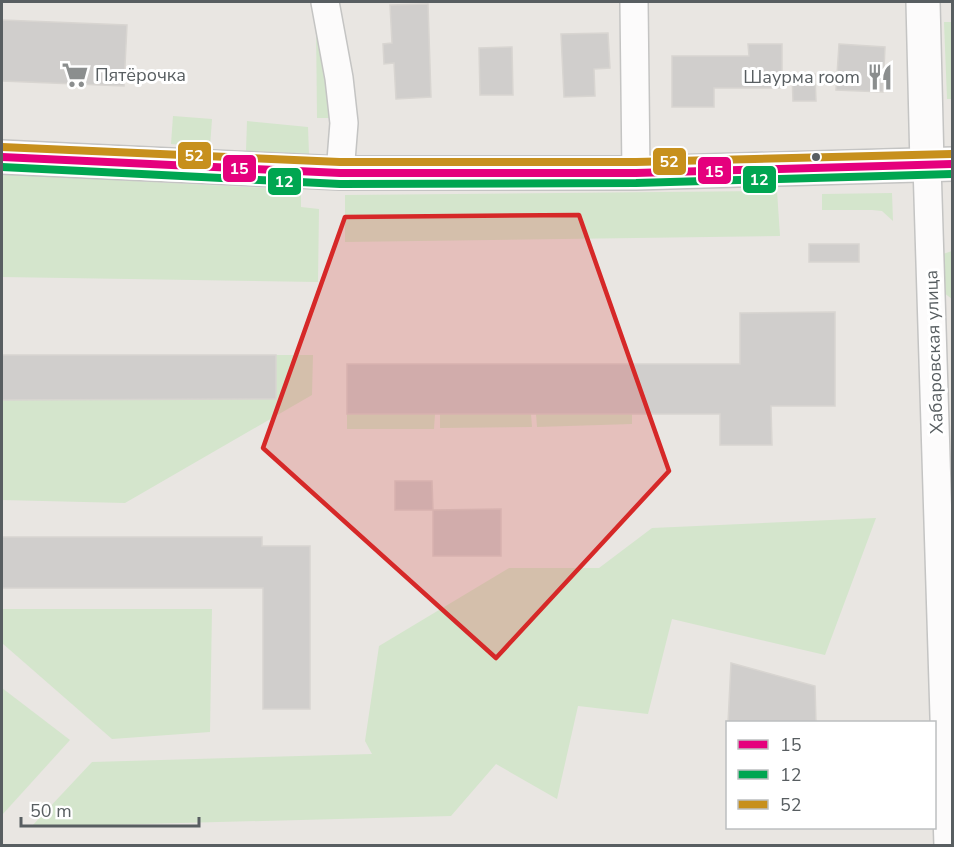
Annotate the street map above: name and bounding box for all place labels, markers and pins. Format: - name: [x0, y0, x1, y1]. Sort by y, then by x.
- supermarket icon: Пятёрочка: [60, 60, 90, 90]
- restaurant icon: Шаурма room: [865, 62, 895, 92]
- place label: Пятёрочка: [95, 63, 186, 87]
- place label: Шаурма room: [743, 65, 860, 89]
- unlabelled marker: [810, 151, 822, 163]

